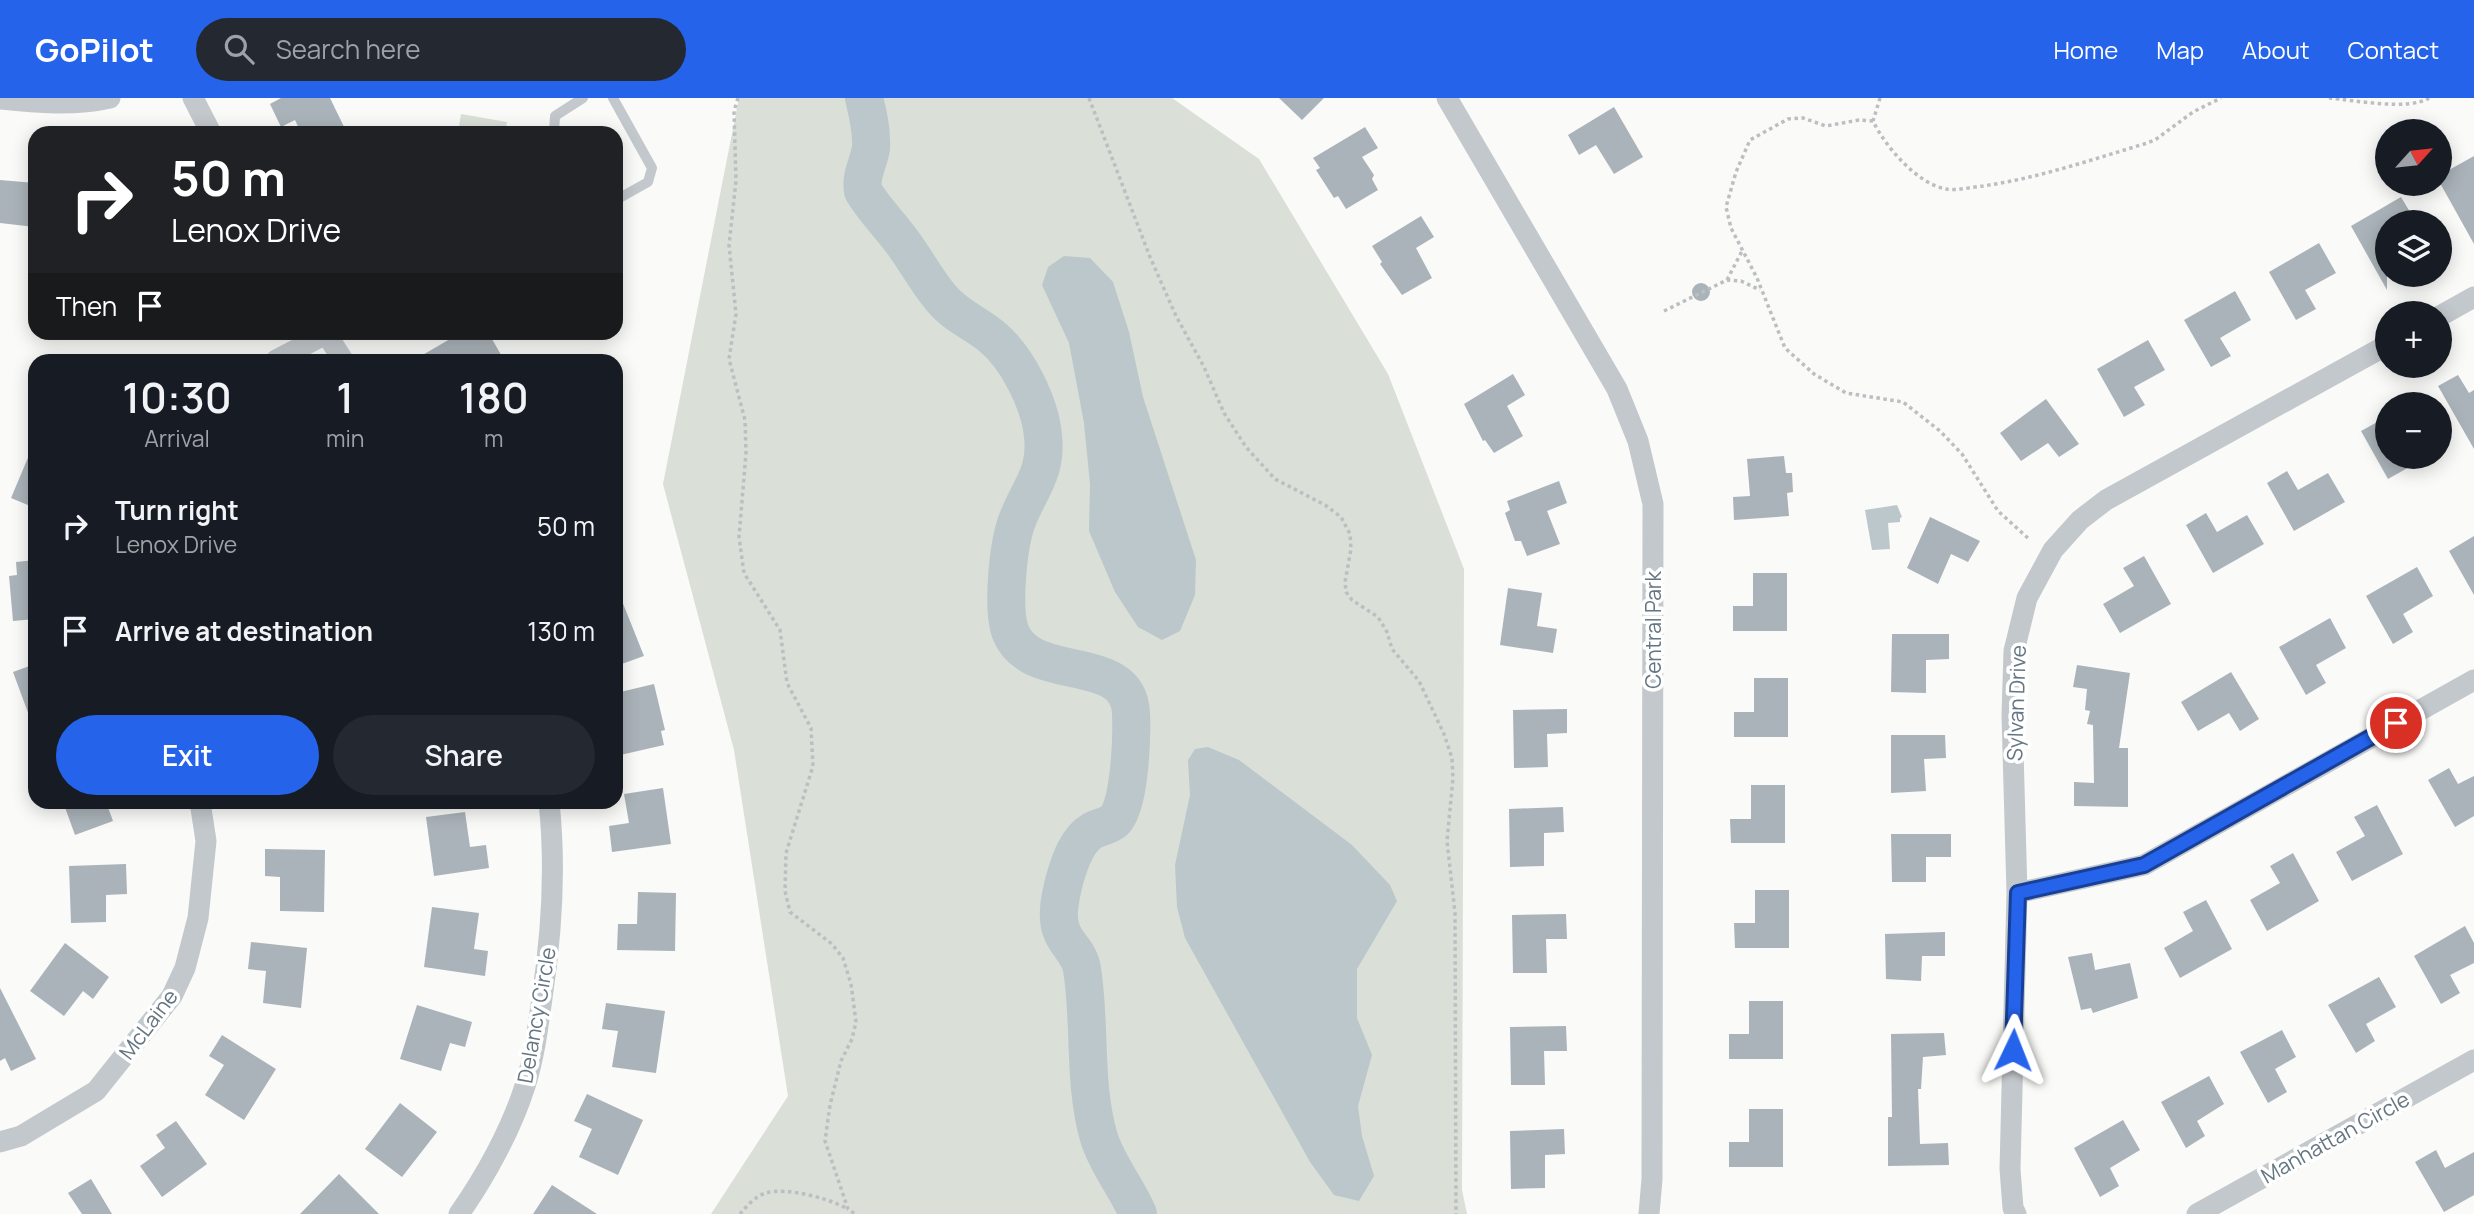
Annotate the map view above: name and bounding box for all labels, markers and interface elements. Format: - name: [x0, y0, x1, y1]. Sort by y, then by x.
- search box: [196, 18, 686, 81]
- text: GoPilot: [35, 27, 154, 72]
- icon: search: [220, 30, 258, 68]
- text: Search here: [276, 31, 420, 67]
- text: Home: [2053, 33, 2118, 66]
- text: Map: [2156, 33, 2204, 66]
- text: About: [2242, 33, 2310, 66]
- text: Contact: [2348, 33, 2439, 66]
- north arrow: [2375, 119, 2452, 196]
- map controls: [2375, 119, 2452, 469]
- text: 50 m: [171, 144, 286, 211]
- icon: right: [56, 154, 147, 245]
- text: Lenox Drive: [171, 208, 341, 252]
- button: layers: [2375, 210, 2452, 287]
- icon: arrive: [131, 287, 169, 325]
- text: Then: [56, 288, 117, 324]
- button: +: [2375, 301, 2452, 378]
- text: 10:30: [122, 368, 232, 426]
- text: 1: [336, 368, 354, 426]
- text: 180: [459, 368, 529, 426]
- button: −: [2375, 392, 2452, 469]
- text: Arrival: [144, 422, 210, 454]
- text: min: [326, 422, 365, 454]
- text: m: [484, 422, 503, 454]
- text: Turn right: [115, 492, 239, 528]
- icon: right: [56, 507, 94, 545]
- text: 50 m: [537, 508, 595, 544]
- text: Lenox Drive: [115, 528, 237, 560]
- street label: Central Park: [1639, 571, 1667, 689]
- icon: arrive: [56, 612, 94, 650]
- text: Arrive at destination: [115, 613, 373, 649]
- text: 130 m: [527, 613, 595, 649]
- street label: Sylvan Drive: [2000, 644, 2032, 762]
- pin: [2366, 693, 2426, 753]
- icon: arrive: [2377, 704, 2415, 742]
- button: Exit: [56, 715, 319, 795]
- button: Share: [333, 715, 595, 795]
- street label: Delancy Circle: [510, 945, 562, 1085]
- street label: McLaine: [112, 983, 184, 1065]
- position arrow: [1976, 1013, 2050, 1087]
- street label: Manhattan Circle: [2256, 1085, 2414, 1189]

